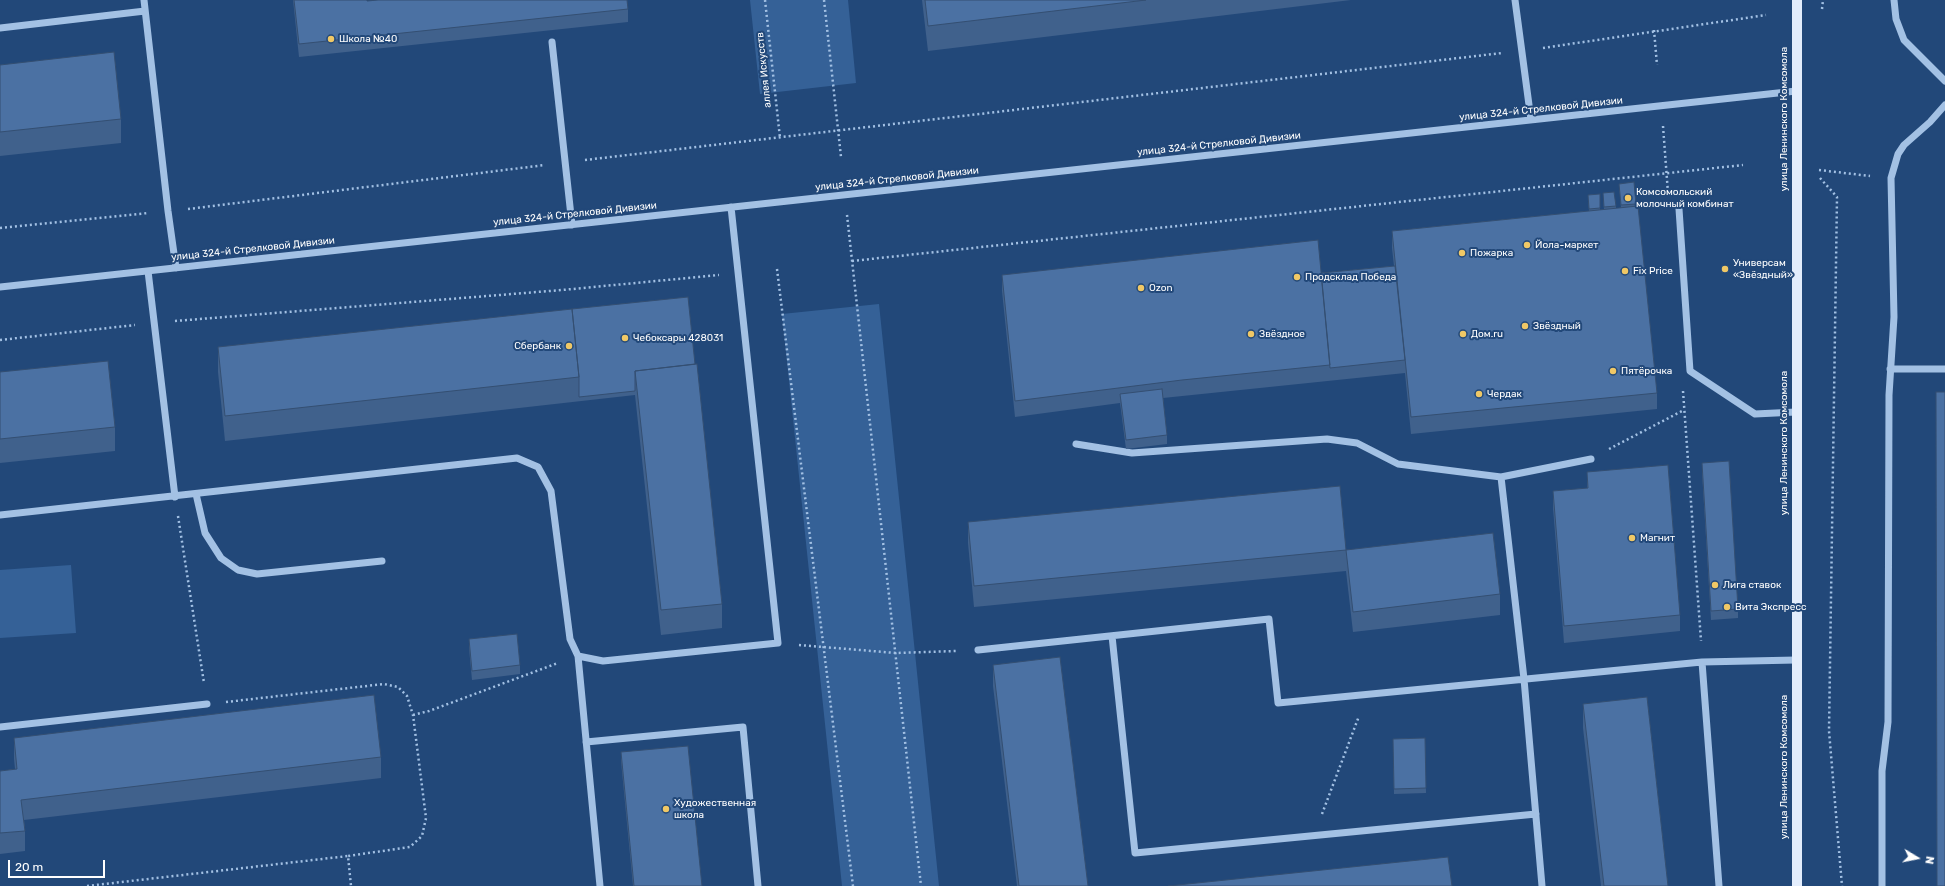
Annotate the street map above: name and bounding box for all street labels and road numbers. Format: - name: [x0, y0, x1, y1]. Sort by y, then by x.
- street label: аллея Искусств: [754, 32, 774, 108]
- street label: улица Ленинского Комсомола: [1778, 47, 1790, 191]
- street label: улица 324-й Стрелковой Дивизии: [1459, 94, 1623, 124]
- street label: улица 324-й Стрелковой Дивизии: [1137, 129, 1301, 159]
- street label: улица 324-й Стрелковой Дивизии: [815, 164, 979, 194]
- street label: улица 324-й Стрелковой Дивизии: [493, 199, 657, 229]
- street label: улица 324-й Стрелковой Дивизии: [171, 234, 335, 264]
- street label: улица Ленинского Комсомола: [1778, 371, 1790, 515]
- street label: улица Ленинского Комсомола: [1778, 695, 1790, 839]

